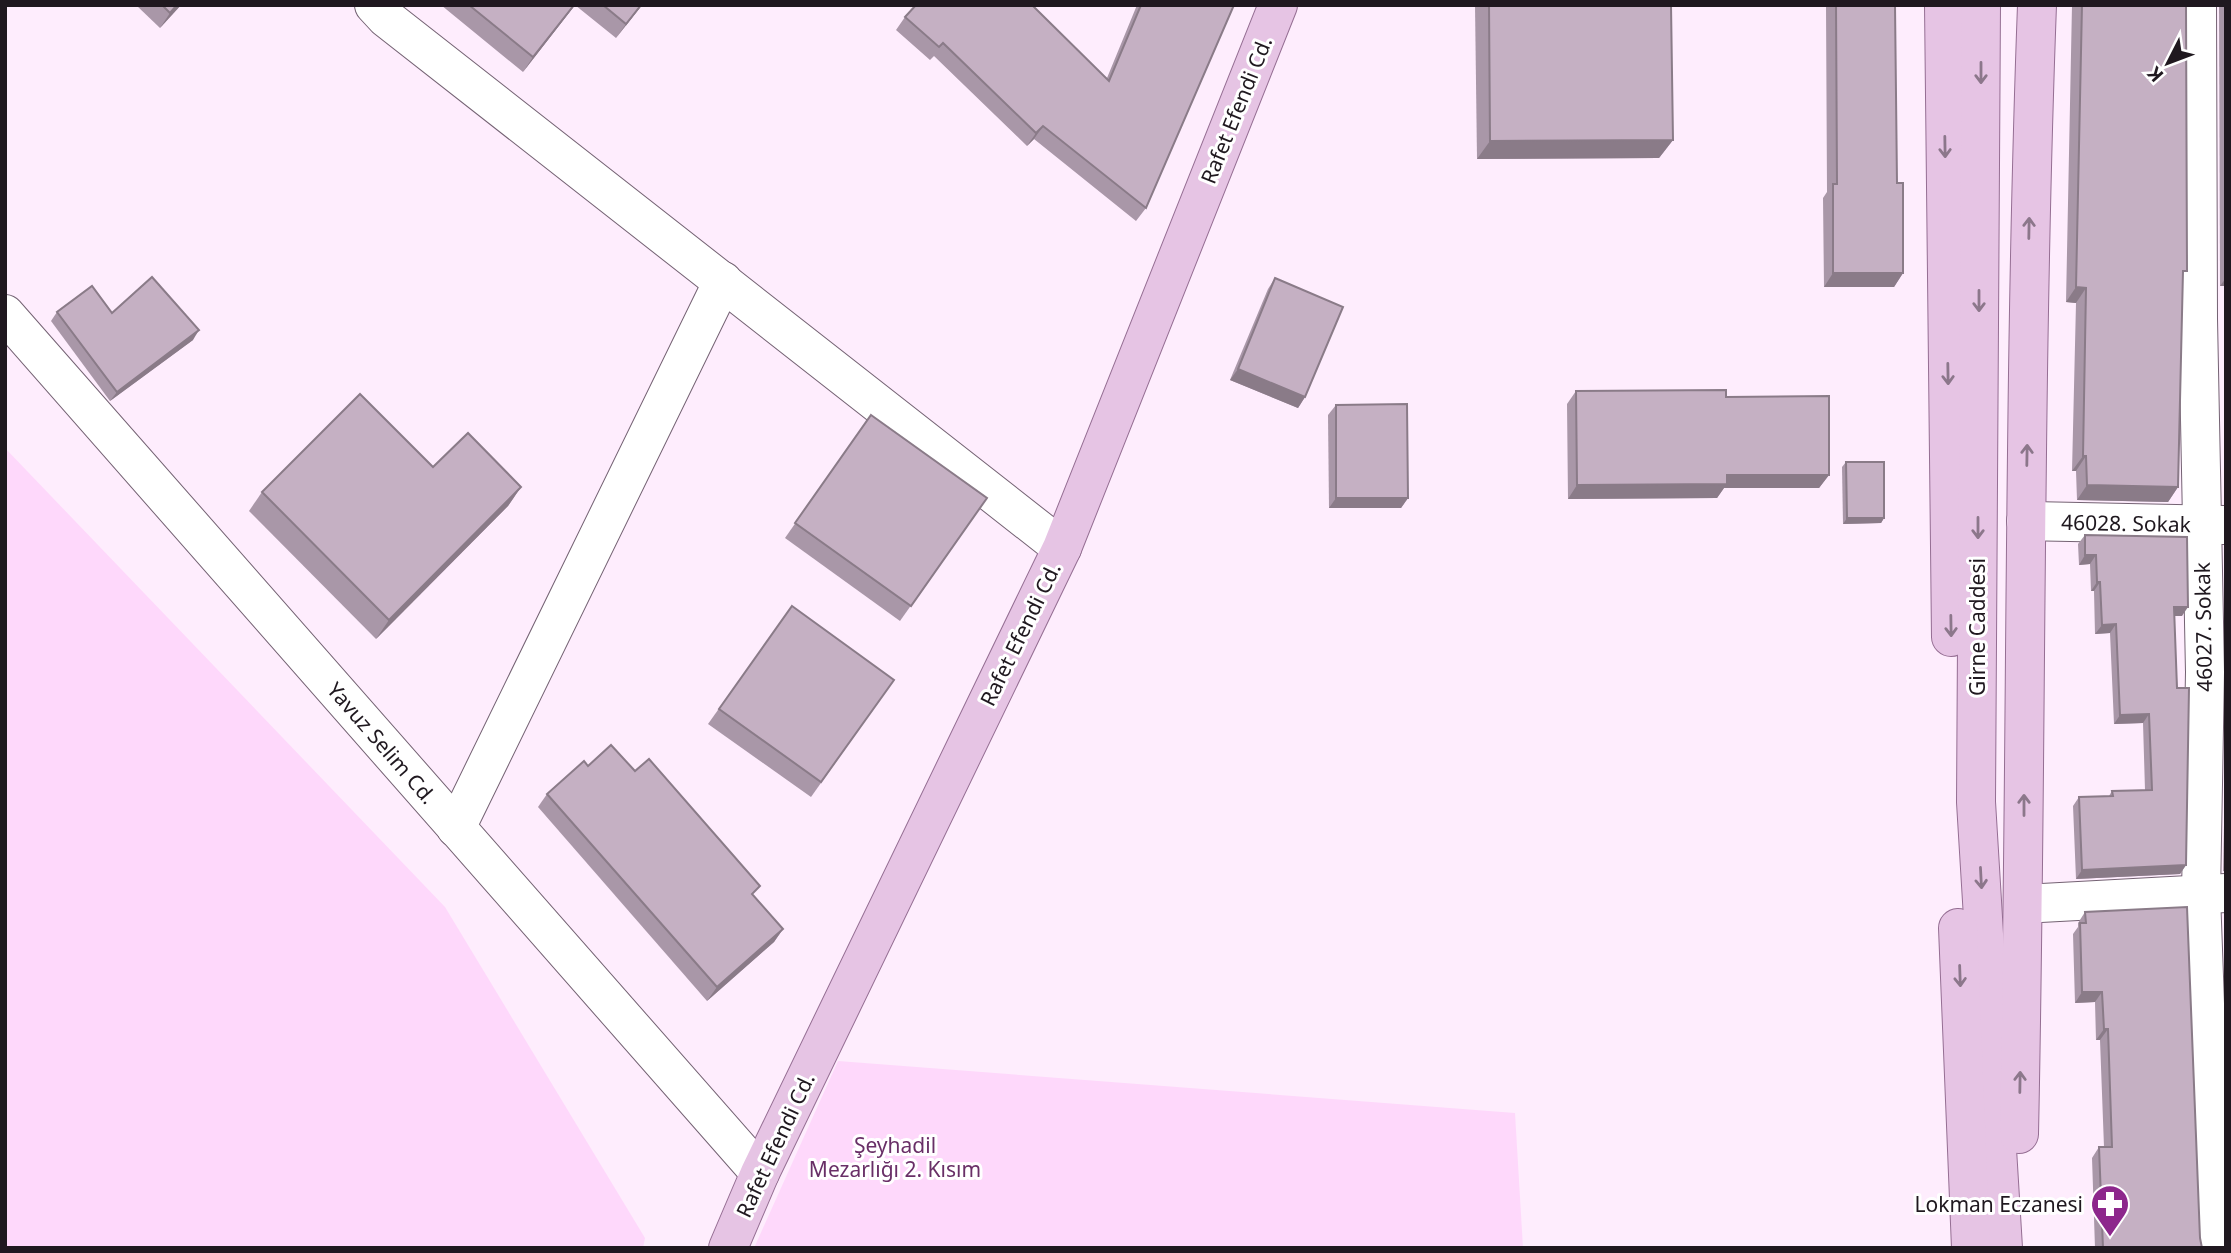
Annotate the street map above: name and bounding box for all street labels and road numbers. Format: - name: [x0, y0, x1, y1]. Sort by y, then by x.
- street label: Rafet Efendi Cd.: [1194, 32, 1278, 188]
- street label: 46028. Sokak: [2061, 508, 2192, 538]
- street label: Rafet Efendi Cd.: [973, 558, 1067, 710]
- street label: Girne Caddesi: [1963, 558, 1991, 696]
- street label: 46027. Sokak: [2188, 561, 2218, 692]
- street label: Yavuz Selim Cd.: [321, 676, 443, 810]
- street label: Rafet Efendi Cd.: [729, 1068, 821, 1222]

